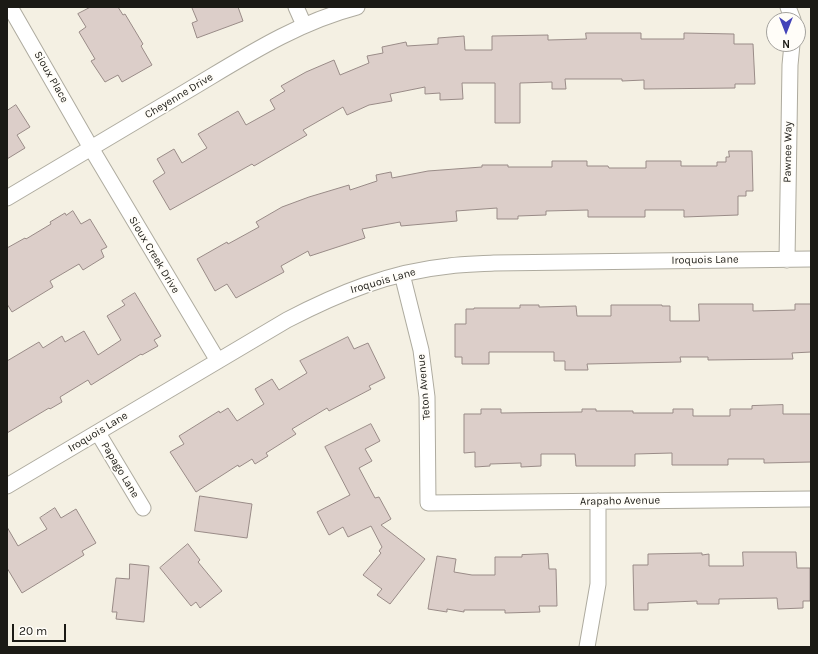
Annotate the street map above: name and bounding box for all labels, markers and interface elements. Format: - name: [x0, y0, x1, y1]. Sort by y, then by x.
- north arrow: [766, 12, 806, 52]
- text: N: [782, 37, 790, 50]
- street label: Sioux Place: [31, 49, 71, 105]
- street label: Cheyenne Drive: [143, 71, 215, 121]
- street label: Pawnee Way: [781, 121, 795, 183]
- street label: Sioux Creek Drive: [126, 214, 182, 296]
- street label: Iroquois Lane: [671, 253, 739, 267]
- street label: Iroquois Lane: [349, 265, 417, 297]
- street label: Teton Avenue: [415, 354, 433, 420]
- street label: Iroquois Lane: [66, 409, 130, 455]
- street label: Papago Lane: [98, 440, 142, 500]
- street label: Arapaho Avenue: [580, 494, 660, 508]
- scale bar: [14, 616, 68, 642]
- text: 20 m: [19, 624, 47, 638]

